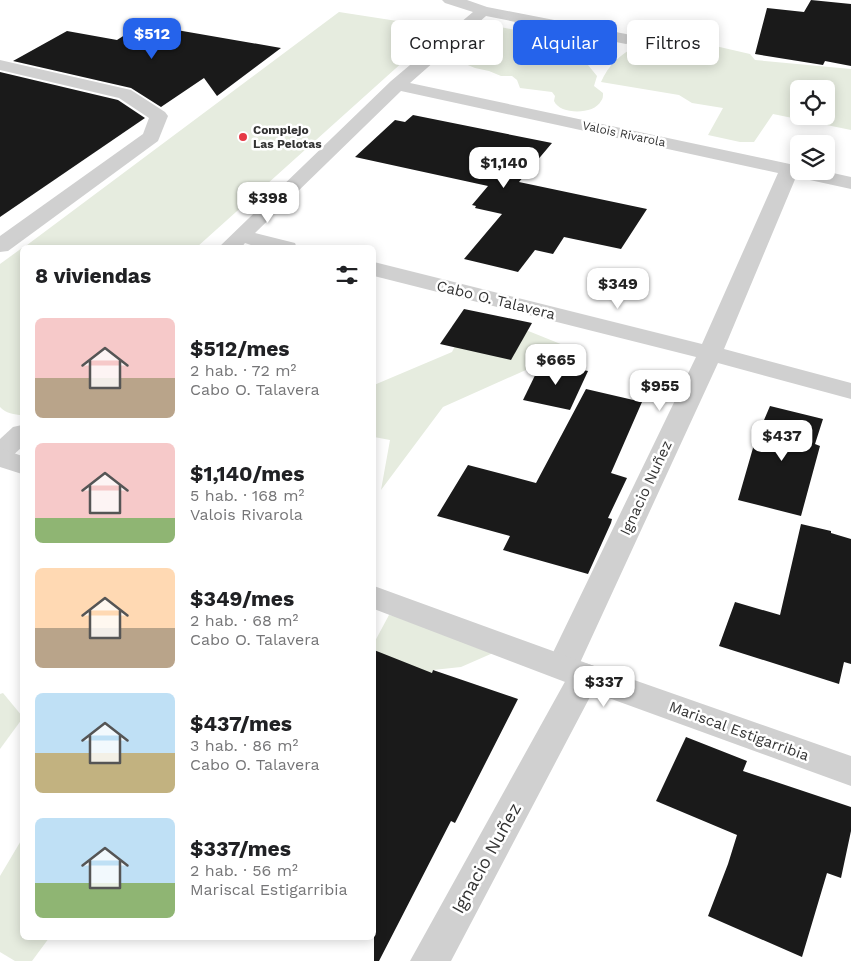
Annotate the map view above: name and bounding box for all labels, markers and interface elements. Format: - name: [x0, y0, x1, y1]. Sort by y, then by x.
- pin: $512: [122, 18, 182, 60]
- chip: Comprar: [391, 20, 503, 65]
- chip: Alquilar: [513, 20, 617, 65]
- chip: Filtros: [627, 20, 719, 65]
- text: $512: [134, 24, 170, 43]
- map controls: [790, 80, 835, 180]
- button: locate: [790, 80, 835, 125]
- street label: Valois Rivarola: [581, 118, 667, 150]
- place label: Complejo Las Pelotas: [253, 123, 322, 151]
- marker: Complejo Las Pelotas: [237, 131, 249, 143]
- button: layers: [790, 135, 835, 180]
- pin: $1,140: [463, 146, 545, 189]
- text: $1,140: [480, 153, 528, 172]
- pin: $398: [238, 182, 298, 224]
- text: $398: [248, 188, 288, 207]
- icon: filters: [333, 261, 361, 289]
- text: 8 viviendas: [35, 263, 151, 288]
- pin: $349: [588, 268, 648, 310]
- text: $349: [598, 274, 638, 293]
- street label: Cabo O. Talavera: [435, 277, 558, 324]
- text: $512/mes: [190, 336, 290, 361]
- icon: home: [75, 338, 135, 398]
- pin: $665: [526, 344, 586, 386]
- text: $665: [536, 350, 576, 369]
- text: 2 hab. · 72 m²: [190, 361, 296, 380]
- pin: $955: [630, 370, 690, 412]
- text: $955: [641, 376, 679, 395]
- text: Cabo O. Talavera: [190, 380, 320, 399]
- pin: $437: [752, 420, 812, 462]
- text: $437: [762, 426, 802, 445]
- street label: Ignacio Nuñez: [616, 438, 676, 538]
- text: $1,140/mes: [190, 461, 304, 486]
- icon: home: [75, 463, 135, 523]
- text: 5 hab. · 168 m²: [190, 486, 304, 505]
- text: Valois Rivarola: [190, 505, 303, 524]
- text: $349/mes: [190, 586, 294, 611]
- icon: home: [75, 588, 135, 648]
- text: 2 hab. · 68 m²: [190, 611, 298, 630]
- text: Cabo O. Talavera: [190, 630, 320, 649]
- pin: $337: [574, 666, 634, 708]
- text: $337: [585, 672, 623, 691]
- street label: Mariscal Estigarribia: [667, 697, 812, 765]
- text: $437/mes: [190, 711, 292, 736]
- icon: home: [75, 713, 135, 773]
- text: 3 hab. · 86 m²: [190, 736, 298, 755]
- text: Cabo O. Talavera: [190, 755, 320, 774]
- street label: Ignacio Nuñez: [447, 799, 525, 917]
- text: $337/mes: [190, 836, 291, 861]
- icon: home: [75, 838, 135, 898]
- text: 2 hab. · 56 m²: [190, 861, 298, 880]
- text: Mariscal Estigarribia: [190, 880, 347, 899]

